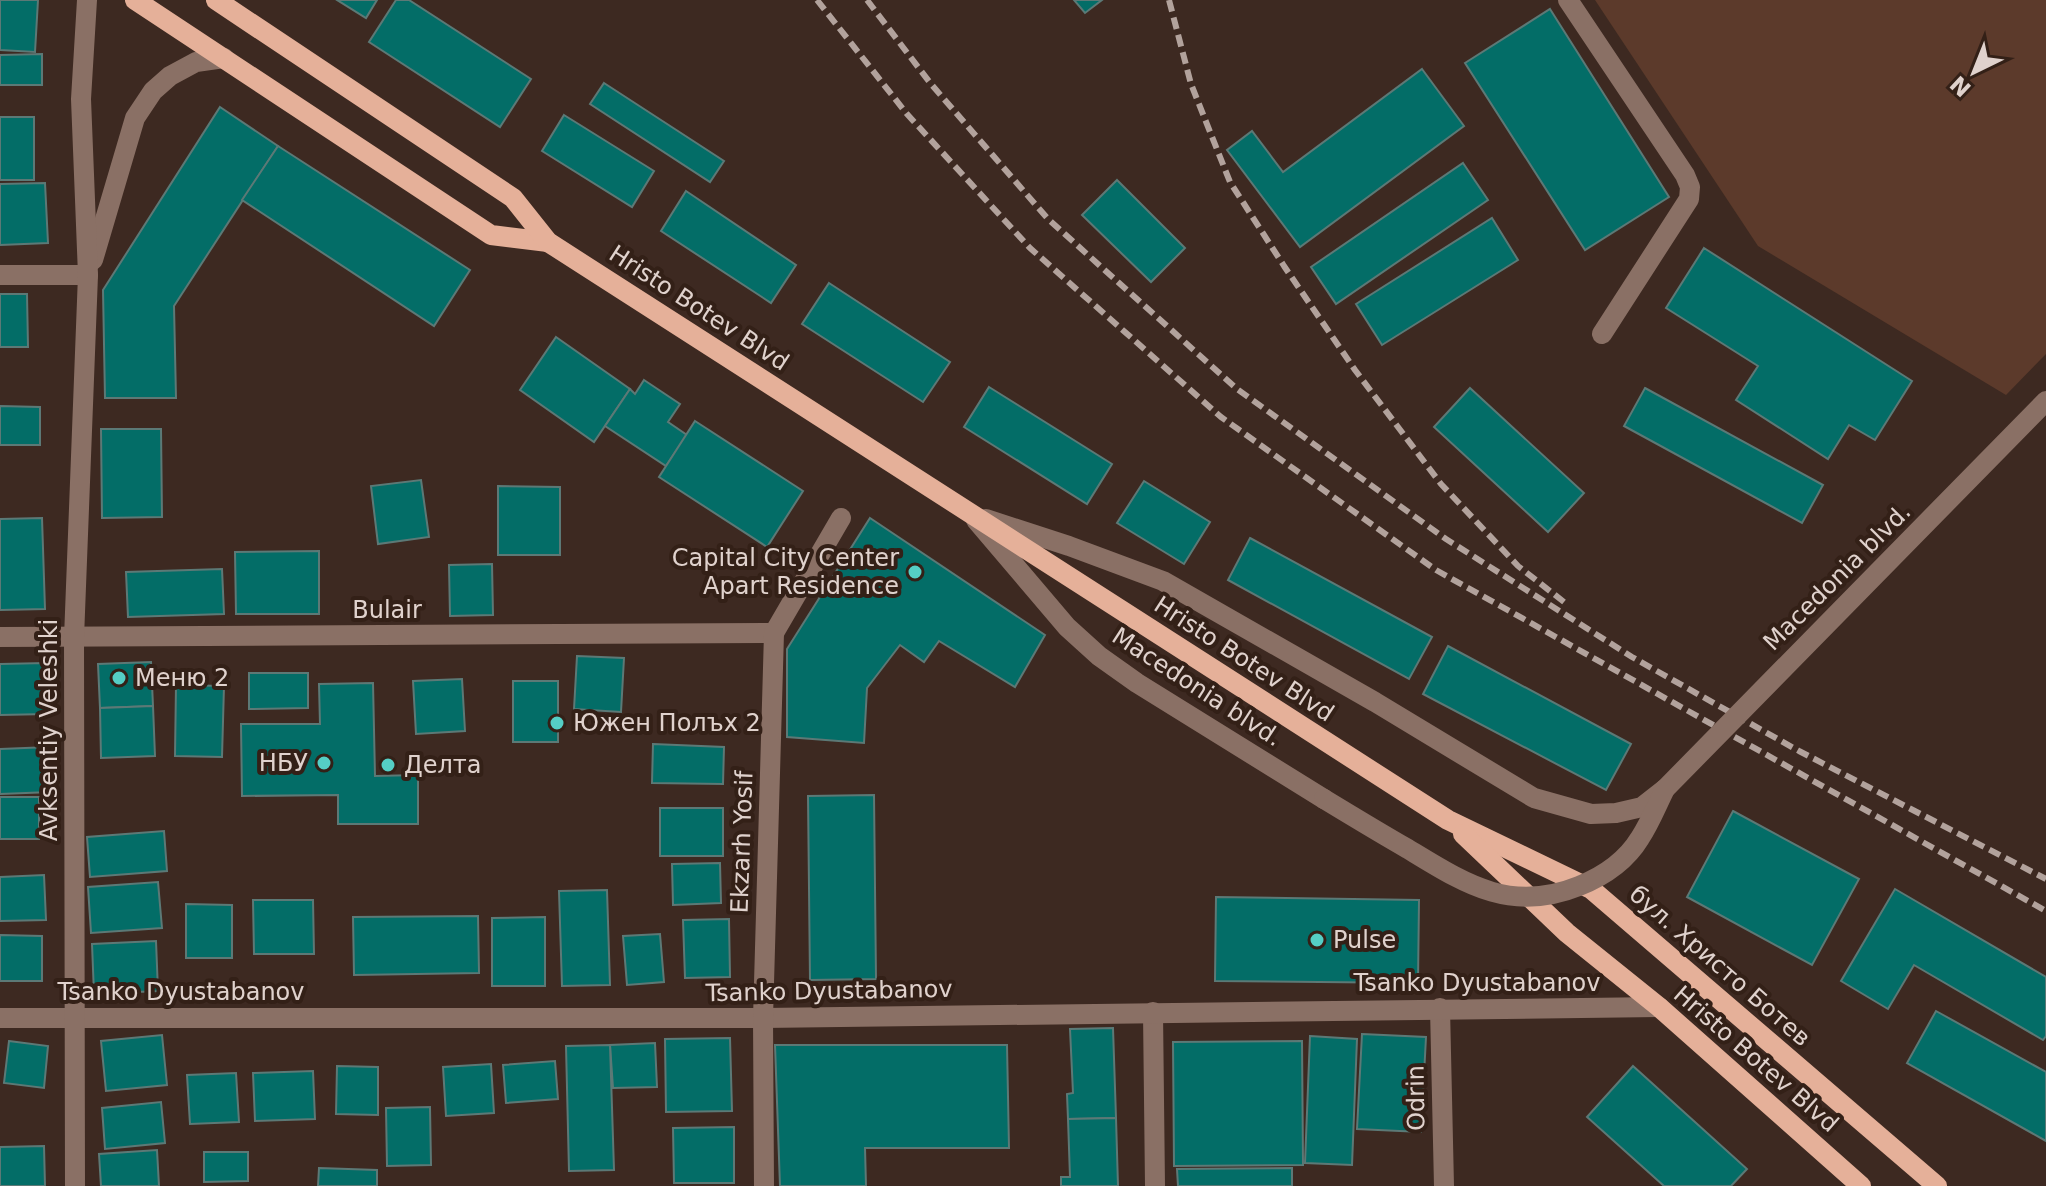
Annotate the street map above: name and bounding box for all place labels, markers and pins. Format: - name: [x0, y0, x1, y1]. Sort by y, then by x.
- place label: Capital City Center Apart Residence: [672, 544, 899, 600]
- marker: Capital City Center Apart Residence: [906, 563, 924, 581]
- place label: Меню 2: [135, 664, 229, 692]
- marker: Меню 2: [110, 669, 128, 687]
- place label: Южен Полъх 2: [573, 709, 761, 737]
- marker: Южен Полъх 2: [548, 714, 566, 732]
- place label: НБУ: [259, 749, 308, 777]
- place label: Делта: [404, 751, 482, 779]
- marker: НБУ: [315, 754, 333, 772]
- marker: Делта: [379, 756, 397, 774]
- place label: Pulse: [1333, 926, 1396, 954]
- marker: Pulse: [1308, 931, 1326, 949]

